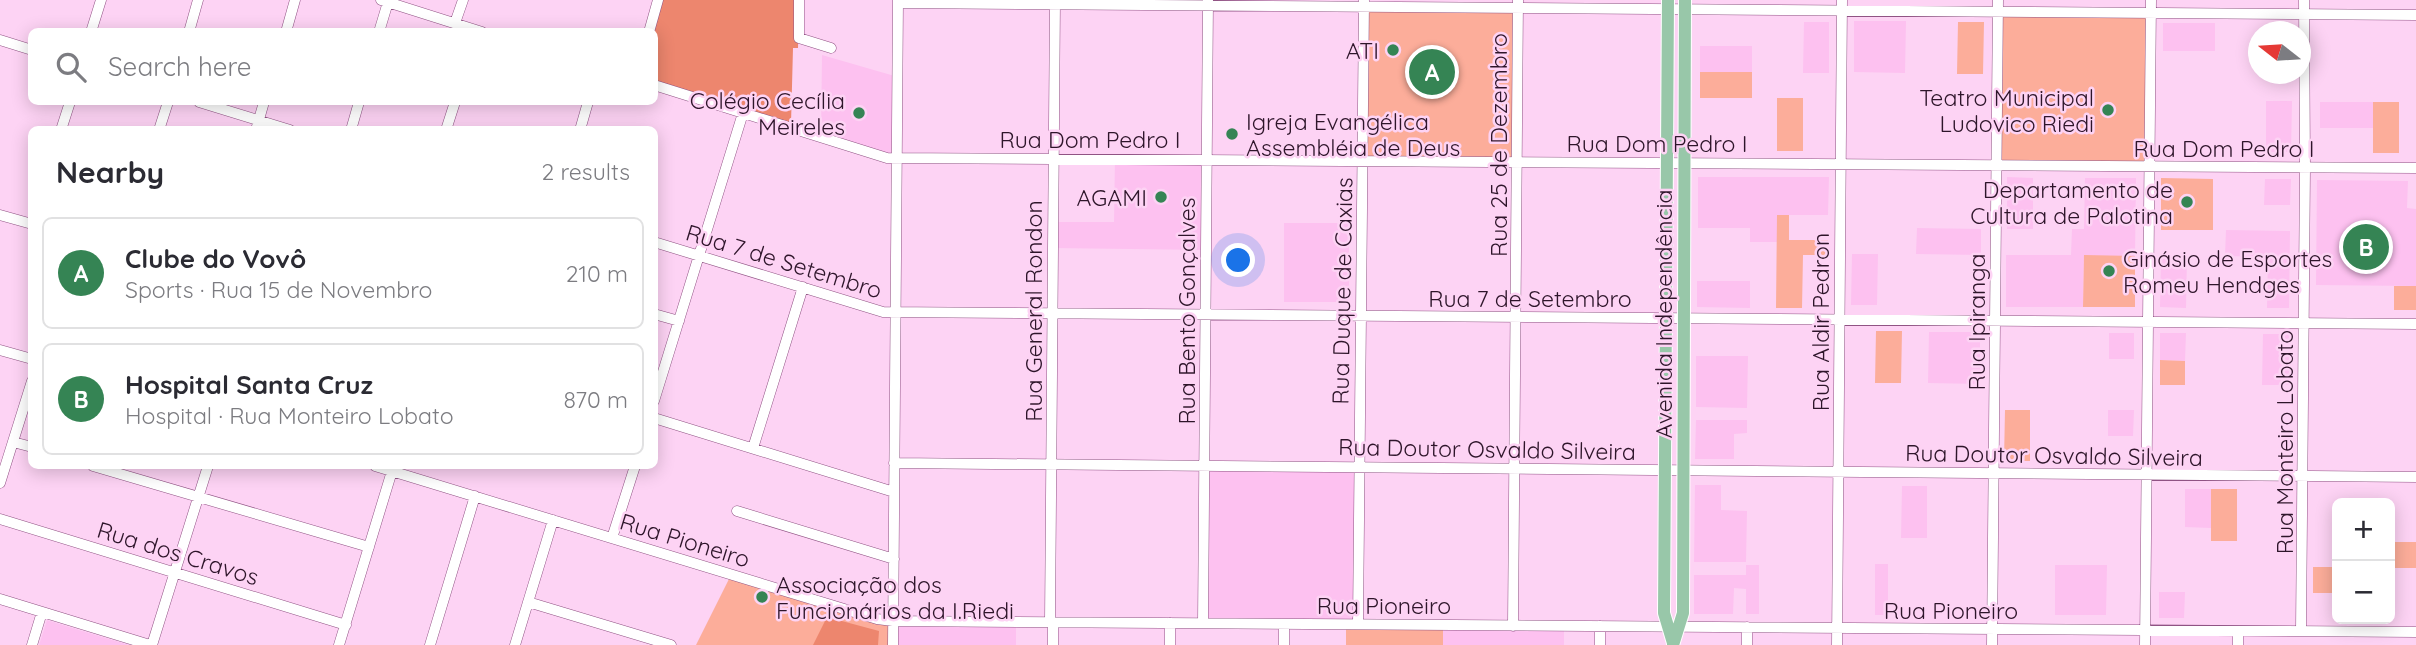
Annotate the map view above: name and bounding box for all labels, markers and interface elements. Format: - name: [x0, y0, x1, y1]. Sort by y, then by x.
- north arrow: [2248, 21, 2311, 84]
- search box: [28, 28, 658, 105]
- street label: Rua 25 de Dezembro: [1484, 33, 1513, 257]
- place label: ATI: [1346, 36, 1379, 65]
- marker: ATI: [1385, 42, 1401, 58]
- pin: A: [1409, 46, 1455, 98]
- icon: search: [52, 48, 90, 86]
- text: Search here: [108, 50, 252, 83]
- place label: Teatro Municipal Ludovico Riedi: [1919, 83, 2094, 138]
- place label: Colégio Cecília Meireles: [690, 86, 845, 141]
- marker: Teatro Municipal Ludovico Riedi: [2100, 102, 2116, 118]
- marker: Colégio Cecília Meireles: [851, 105, 867, 121]
- place label: Igreja Evangélica Assembléia de Deus: [1246, 107, 1460, 162]
- street label: Rua Dom Pedro I: [999, 125, 1181, 154]
- marker: Igreja Evangélica Assembléia de Deus: [1224, 126, 1240, 142]
- street label: Rua Dom Pedro I: [1566, 129, 1748, 158]
- street label: Rua Dom Pedro I: [2133, 134, 2315, 163]
- text: Nearby: [56, 153, 164, 191]
- text: 2 results: [541, 157, 630, 186]
- place label: Departamento de Cultura de Palotina: [1970, 175, 2173, 230]
- street label: Rua Duque de Caxias: [1326, 177, 1358, 405]
- place label: AGAMI: [1077, 183, 1147, 212]
- marker: AGAMI: [1153, 189, 1169, 205]
- street label: Avenida Independência: [1649, 190, 1678, 438]
- marker: Departamento de Cultura de Palotina: [2179, 194, 2195, 210]
- street label: Rua Bento Gonçalves: [1172, 197, 1201, 425]
- street label: Rua General Rondon: [1019, 200, 1048, 422]
- street label: Rua 7 de Setembro: [682, 217, 886, 305]
- pin: B: [2343, 221, 2389, 273]
- street label: Rua Aldir Pedron: [1806, 233, 1835, 411]
- text: Clube do Vovô: [125, 242, 306, 275]
- your location: [1221, 243, 1255, 277]
- place label: Ginásio de Esportes Romeu Hendges: [2123, 244, 2332, 299]
- street label: Rua Ipiranga: [1962, 253, 1991, 391]
- text: A: [74, 259, 88, 288]
- text: 210 m: [566, 259, 628, 288]
- marker: Ginásio de Esportes Romeu Hendges: [2101, 263, 2117, 279]
- text: Sports · Rua 15 de Novembro: [125, 275, 432, 304]
- street label: Rua 7 de Setembro: [1428, 284, 1632, 313]
- street label: Rua Monteiro Lobato: [2270, 330, 2299, 554]
- text: Hospital Santa Cruz: [125, 368, 373, 401]
- text: B: [73, 385, 89, 414]
- text: 870 m: [564, 385, 628, 414]
- text: Hospital · Rua Monteiro Lobato: [125, 401, 454, 430]
- street label: Rua Doutor Osvaldo Silveira: [1338, 432, 1636, 466]
- street label: Rua Doutor Osvaldo Silveira: [1905, 438, 2203, 472]
- map controls: [2332, 498, 2395, 624]
- button: +: [2332, 498, 2395, 561]
- street label: Rua Pioneiro: [616, 506, 754, 574]
- street label: Rua dos Cravos: [94, 515, 262, 591]
- button: −: [2332, 561, 2395, 624]
- place label: Associação dos Funcionários da I.Riedi: [776, 570, 1014, 625]
- marker: Associação dos Funcionários da I.Riedi: [754, 589, 770, 605]
- street label: Rua Pioneiro: [1317, 591, 1451, 620]
- street label: Rua Pioneiro: [1884, 596, 2018, 625]

